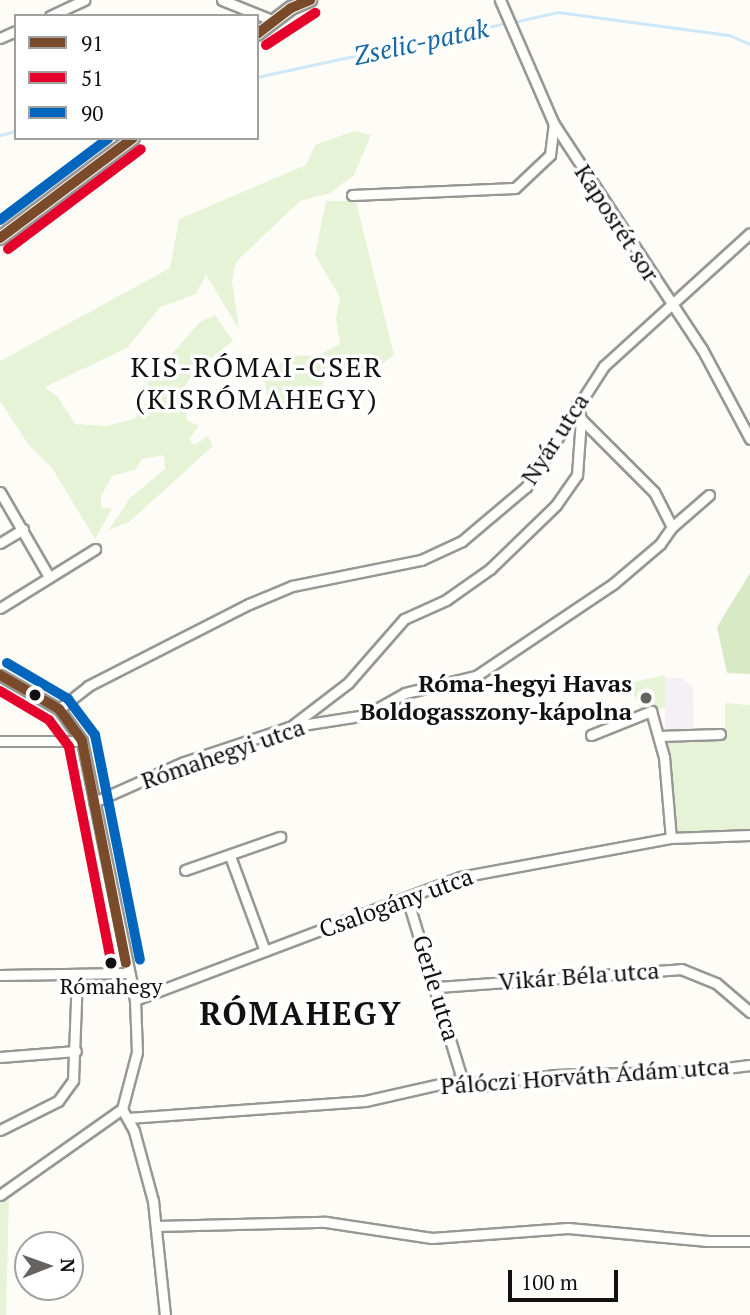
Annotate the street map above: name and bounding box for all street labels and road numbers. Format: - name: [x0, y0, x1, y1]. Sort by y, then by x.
- street label: Kaposrét sor: [568, 159, 666, 287]
- street label: Nyár utca: [515, 388, 595, 490]
- street label: Rómahegyi utca: [138, 713, 308, 795]
- street label: Csalogány utca: [315, 862, 477, 944]
- street label: Gerle utca: [406, 932, 466, 1044]
- street label: Vikár Béla utca: [498, 956, 660, 996]
- street label: Pálóczi Horváth Ádám utca: [439, 1052, 731, 1100]

